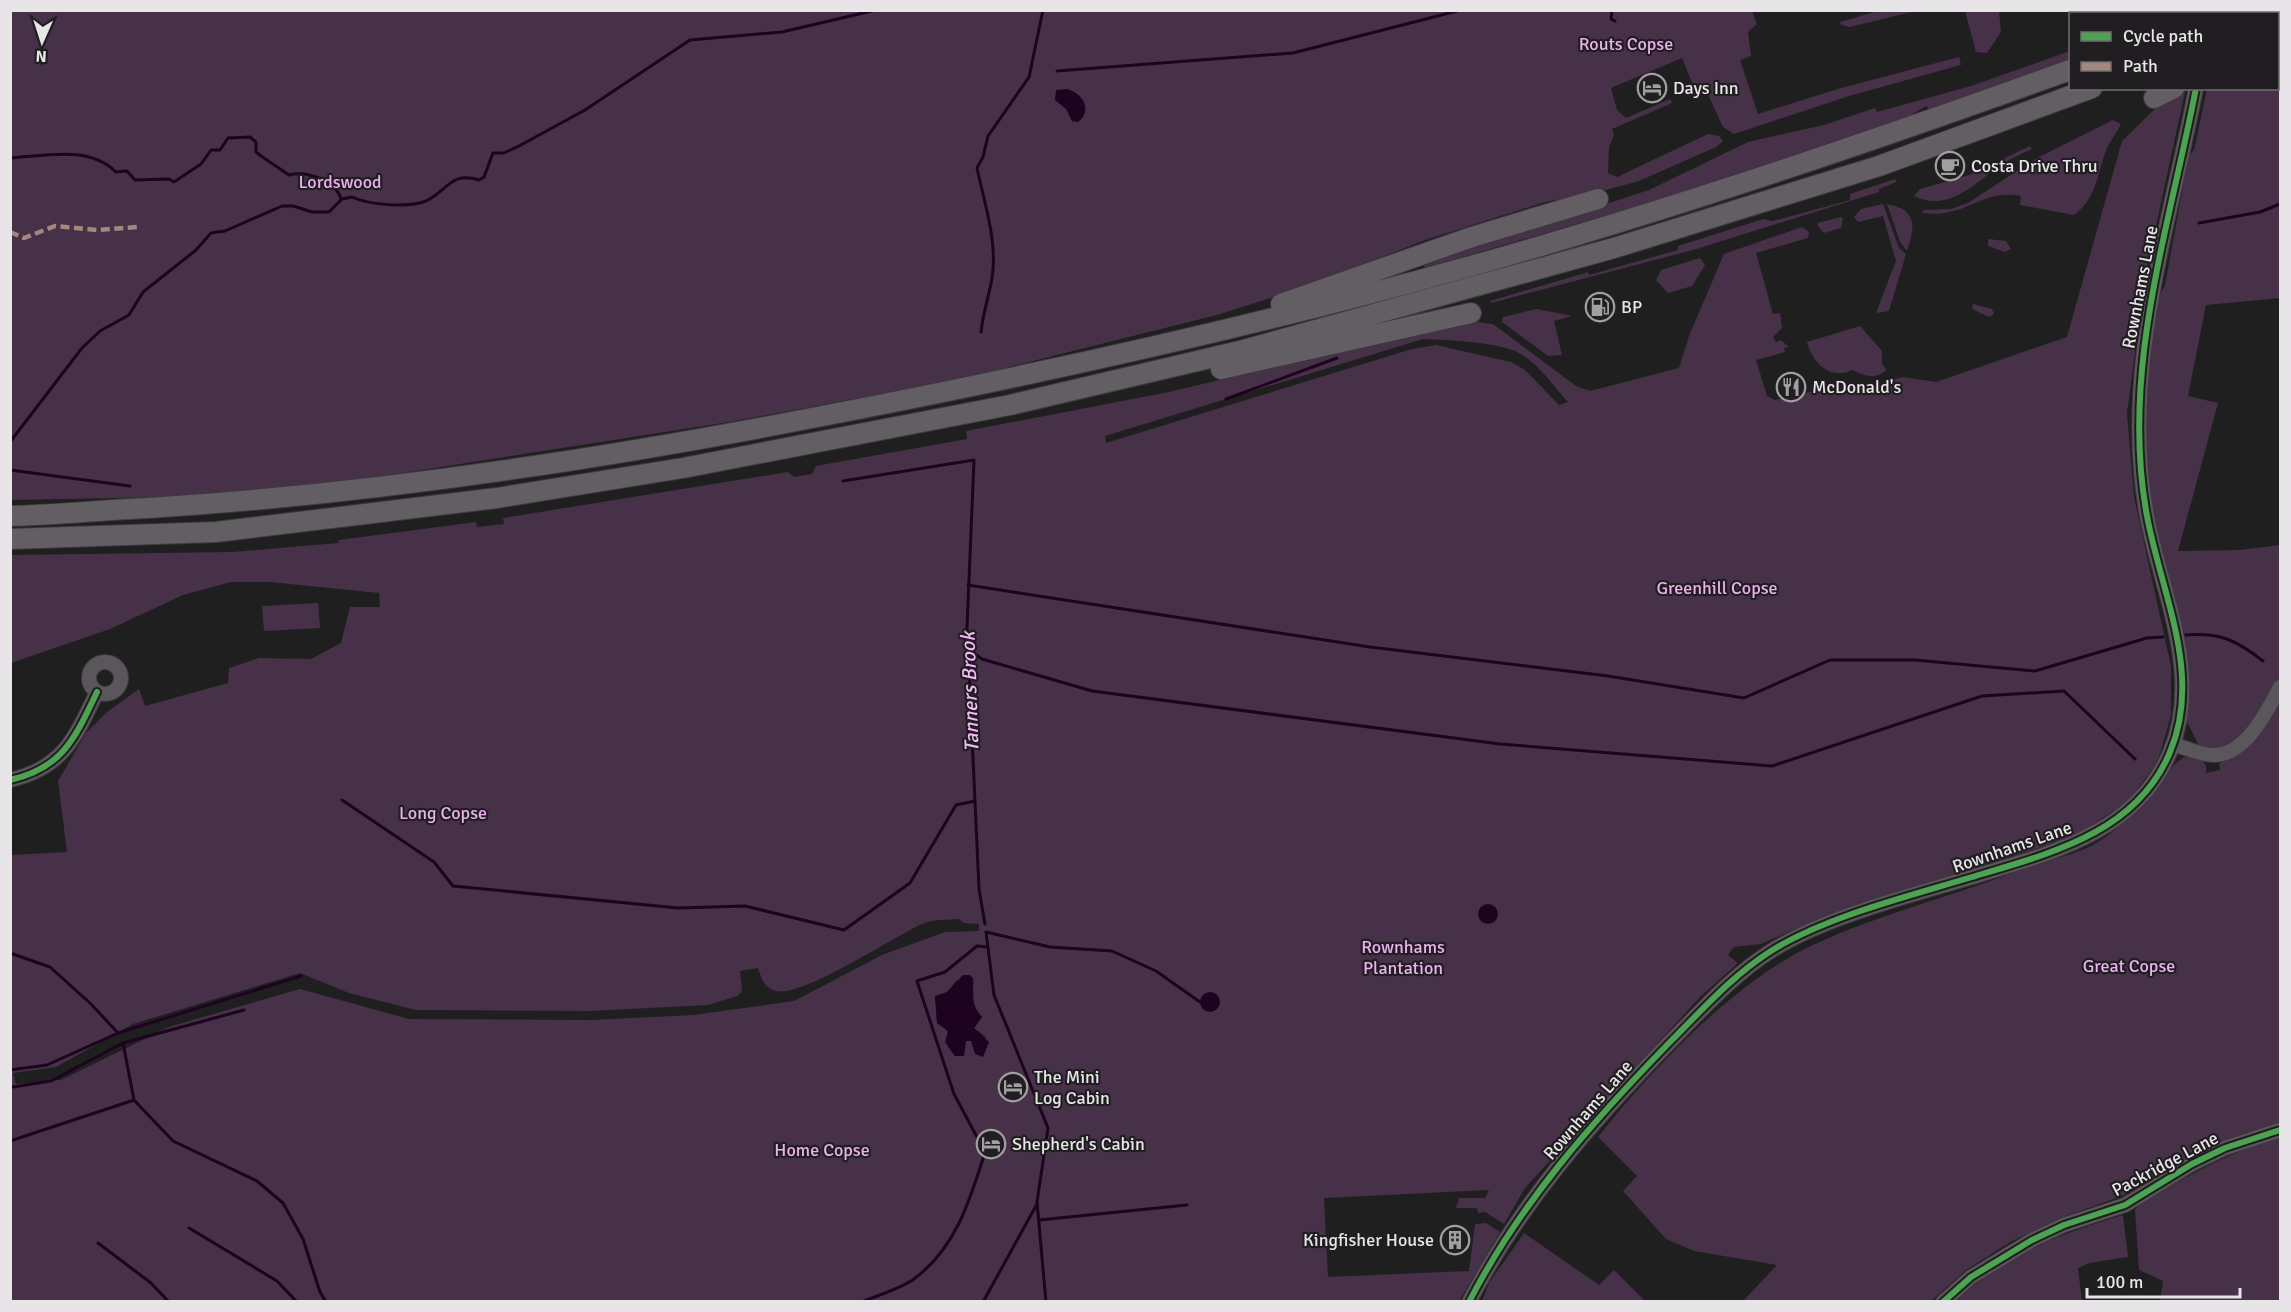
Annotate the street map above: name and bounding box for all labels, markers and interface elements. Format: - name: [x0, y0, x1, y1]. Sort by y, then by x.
- north arrow: [12, 12, 72, 72]
- legend: [2069, 12, 2279, 90]
- text: Cycle path: [2123, 25, 2203, 47]
- park label: Routs Copse: [1579, 33, 1673, 55]
- text: N: [35, 46, 47, 66]
- text: Path: [2123, 55, 2158, 77]
- hotel icon: Days Inn: [1636, 72, 1668, 104]
- place label: Days Inn: [1673, 77, 1739, 99]
- cafe icon: Costa Drive Thru: [1934, 150, 1966, 182]
- place label: Costa Drive Thru: [1971, 155, 2098, 177]
- park label: Lordswood: [298, 171, 382, 193]
- street label: Rownhams Lane: [2117, 224, 2163, 350]
- fuel station icon: BP: [1584, 291, 1616, 323]
- place label: BP: [1621, 296, 1642, 318]
- restaurant icon: McDonald's: [1775, 371, 1807, 403]
- place label: McDonald's: [1812, 376, 1901, 398]
- park label: Greenhill Copse: [1656, 577, 1778, 599]
- water label: Tanners Brook: [955, 629, 985, 753]
- park label: Long Copse: [399, 802, 487, 824]
- street label: Rownhams Lane: [1949, 816, 2075, 878]
- park label: Rownhams Plantation: [1361, 936, 1445, 979]
- park label: Great Copse: [2083, 955, 2175, 977]
- street label: Rownhams Lane: [1539, 1056, 1637, 1164]
- place label: The Mini Log Cabin: [1034, 1066, 1110, 1109]
- hotel icon: The Mini Log Cabin: [997, 1071, 1029, 1103]
- street label: Packridge Lane: [2108, 1127, 2222, 1201]
- hotel icon: Shepherd's Cabin: [975, 1128, 1007, 1160]
- place label: Shepherd's Cabin: [1012, 1133, 1145, 1155]
- park label: Home Copse: [774, 1139, 870, 1161]
- building icon: Kingfisher House: [1439, 1224, 1471, 1256]
- place label: Kingfisher House: [1303, 1229, 1434, 1251]
- scale bar: [2087, 1261, 2240, 1299]
- text: 100 m: [2096, 1271, 2143, 1293]

